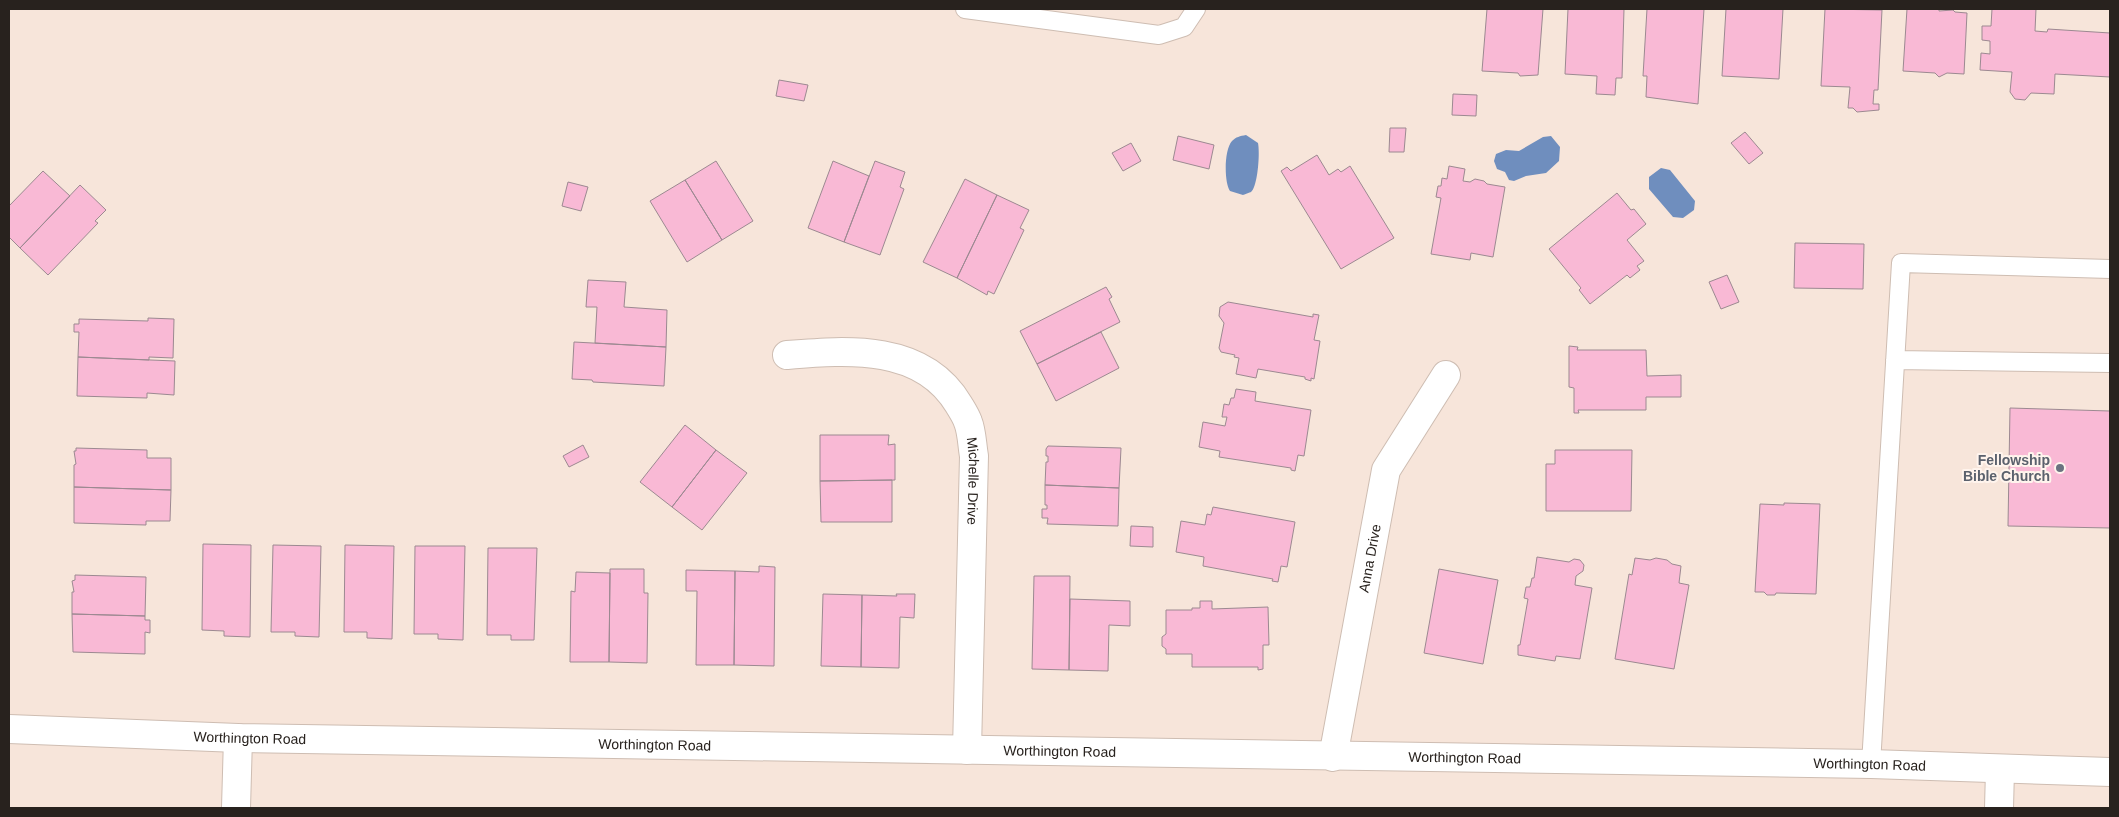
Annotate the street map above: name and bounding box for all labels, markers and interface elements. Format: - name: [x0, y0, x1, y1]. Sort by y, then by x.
- street label: Michelle Drive: [964, 436, 982, 525]
- place label: Fellowship Bible Church: [1963, 452, 2050, 484]
- marker: Fellowship Bible Church: [2054, 462, 2066, 474]
- street label: Anna Drive: [1356, 523, 1384, 594]
- street label: Worthington Road: [193, 728, 306, 747]
- street label: Worthington Road: [598, 736, 711, 754]
- street label: Worthington Road: [1003, 742, 1116, 760]
- street label: Worthington Road: [1408, 749, 1521, 766]
- street label: Worthington Road: [1813, 755, 1926, 774]

